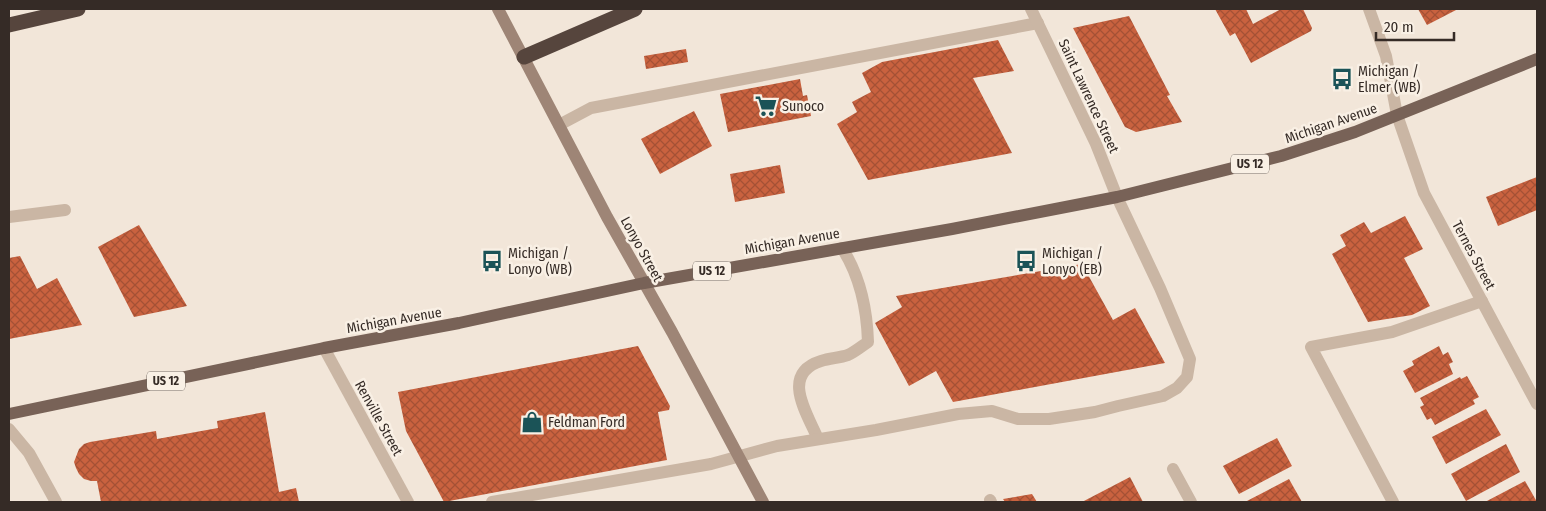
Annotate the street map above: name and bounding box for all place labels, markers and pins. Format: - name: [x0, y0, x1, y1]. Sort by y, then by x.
- place label: Michigan / Elmer (WB): [1358, 63, 1420, 96]
- bus stop icon: Michigan / Elmer (WB): [1329, 66, 1355, 92]
- supermarket icon: Sunoco: [753, 93, 779, 119]
- place label: Sunoco: [782, 98, 824, 115]
- place label: Michigan / Lonyo (WB): [508, 245, 572, 278]
- place label: Michigan / Lonyo (EB): [1042, 245, 1103, 278]
- bus stop icon: Michigan / Lonyo (WB): [479, 248, 505, 274]
- bus stop icon: Michigan / Lonyo (EB): [1013, 248, 1039, 274]
- shop icon: Feldman Ford: [519, 409, 545, 435]
- place label: Feldman Ford: [548, 414, 625, 431]

